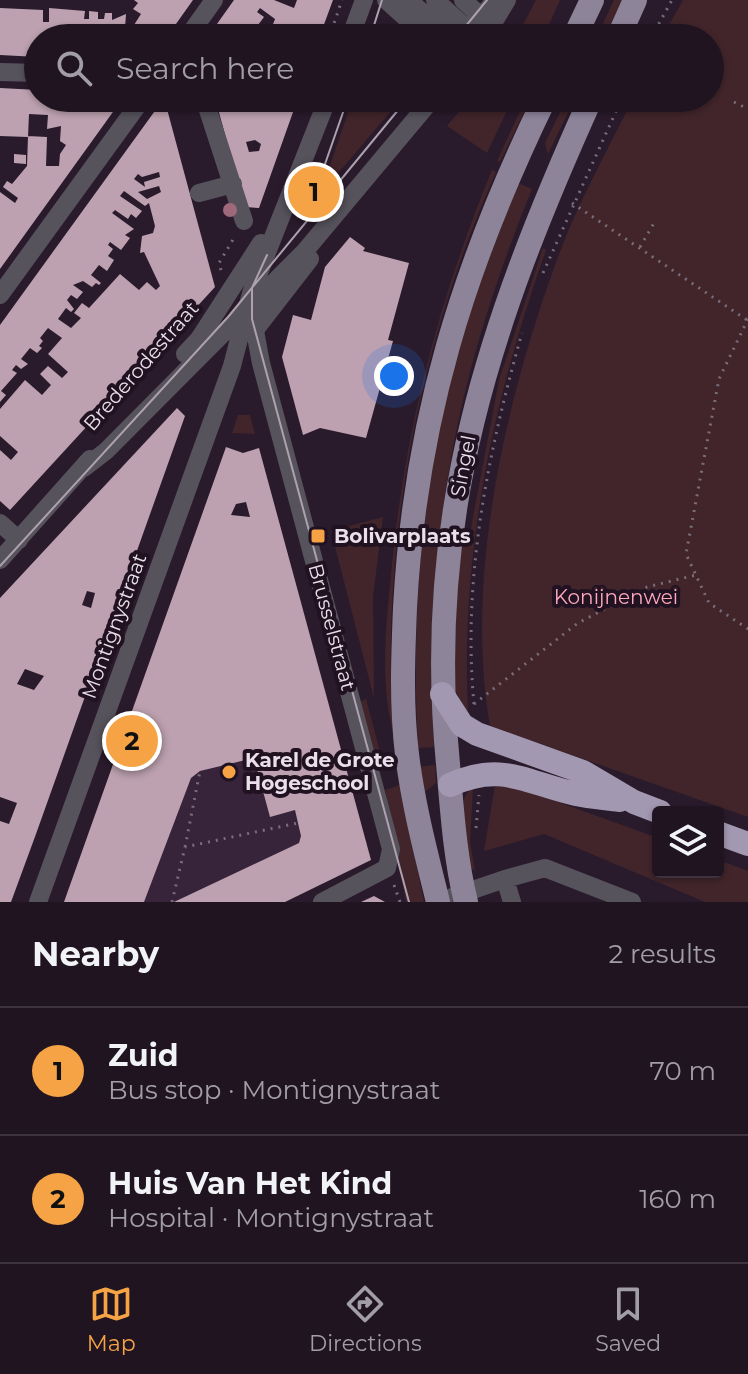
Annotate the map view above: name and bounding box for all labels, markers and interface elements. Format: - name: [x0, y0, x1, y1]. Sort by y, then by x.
- search box: [24, 24, 724, 112]
- icon: search: [52, 46, 96, 90]
- text: Search here: [116, 50, 294, 87]
- pin: 1: [288, 162, 340, 222]
- street label: Brederodestraat: [78, 296, 204, 436]
- your location: [374, 356, 414, 396]
- street label: Singel: [445, 433, 481, 499]
- place label: Bolivarplaats: [334, 524, 471, 548]
- marker: Bolivarplaats: [309, 527, 327, 545]
- street label: Montignystraat: [77, 550, 151, 702]
- street label: Brusselstraat: [304, 561, 360, 693]
- park label: Konijnenwei: [554, 585, 678, 609]
- pin: 2: [106, 711, 158, 771]
- place label: Karel de Grote Hogeschool: [245, 748, 395, 795]
- marker: Karel de Grote Hogeschool: [220, 763, 238, 781]
- map controls: [652, 806, 724, 878]
- button: layers: [652, 806, 724, 878]
- text: Nearby: [32, 933, 159, 975]
- text: 2 results: [608, 938, 716, 970]
- text: Zuid: [108, 1037, 178, 1074]
- text: 1: [53, 1055, 63, 1087]
- text: 70 m: [650, 1055, 716, 1087]
- text: Bus stop · Montignystraat: [108, 1074, 440, 1106]
- text: Huis Van Het Kind: [108, 1165, 392, 1202]
- text: 2: [50, 1183, 66, 1215]
- text: 160 m: [639, 1183, 716, 1215]
- text: Hospital · Montignystraat: [108, 1202, 434, 1234]
- tab: Map: [87, 1282, 136, 1357]
- tab: Directions: [309, 1282, 422, 1357]
- tab: Saved: [595, 1282, 661, 1357]

